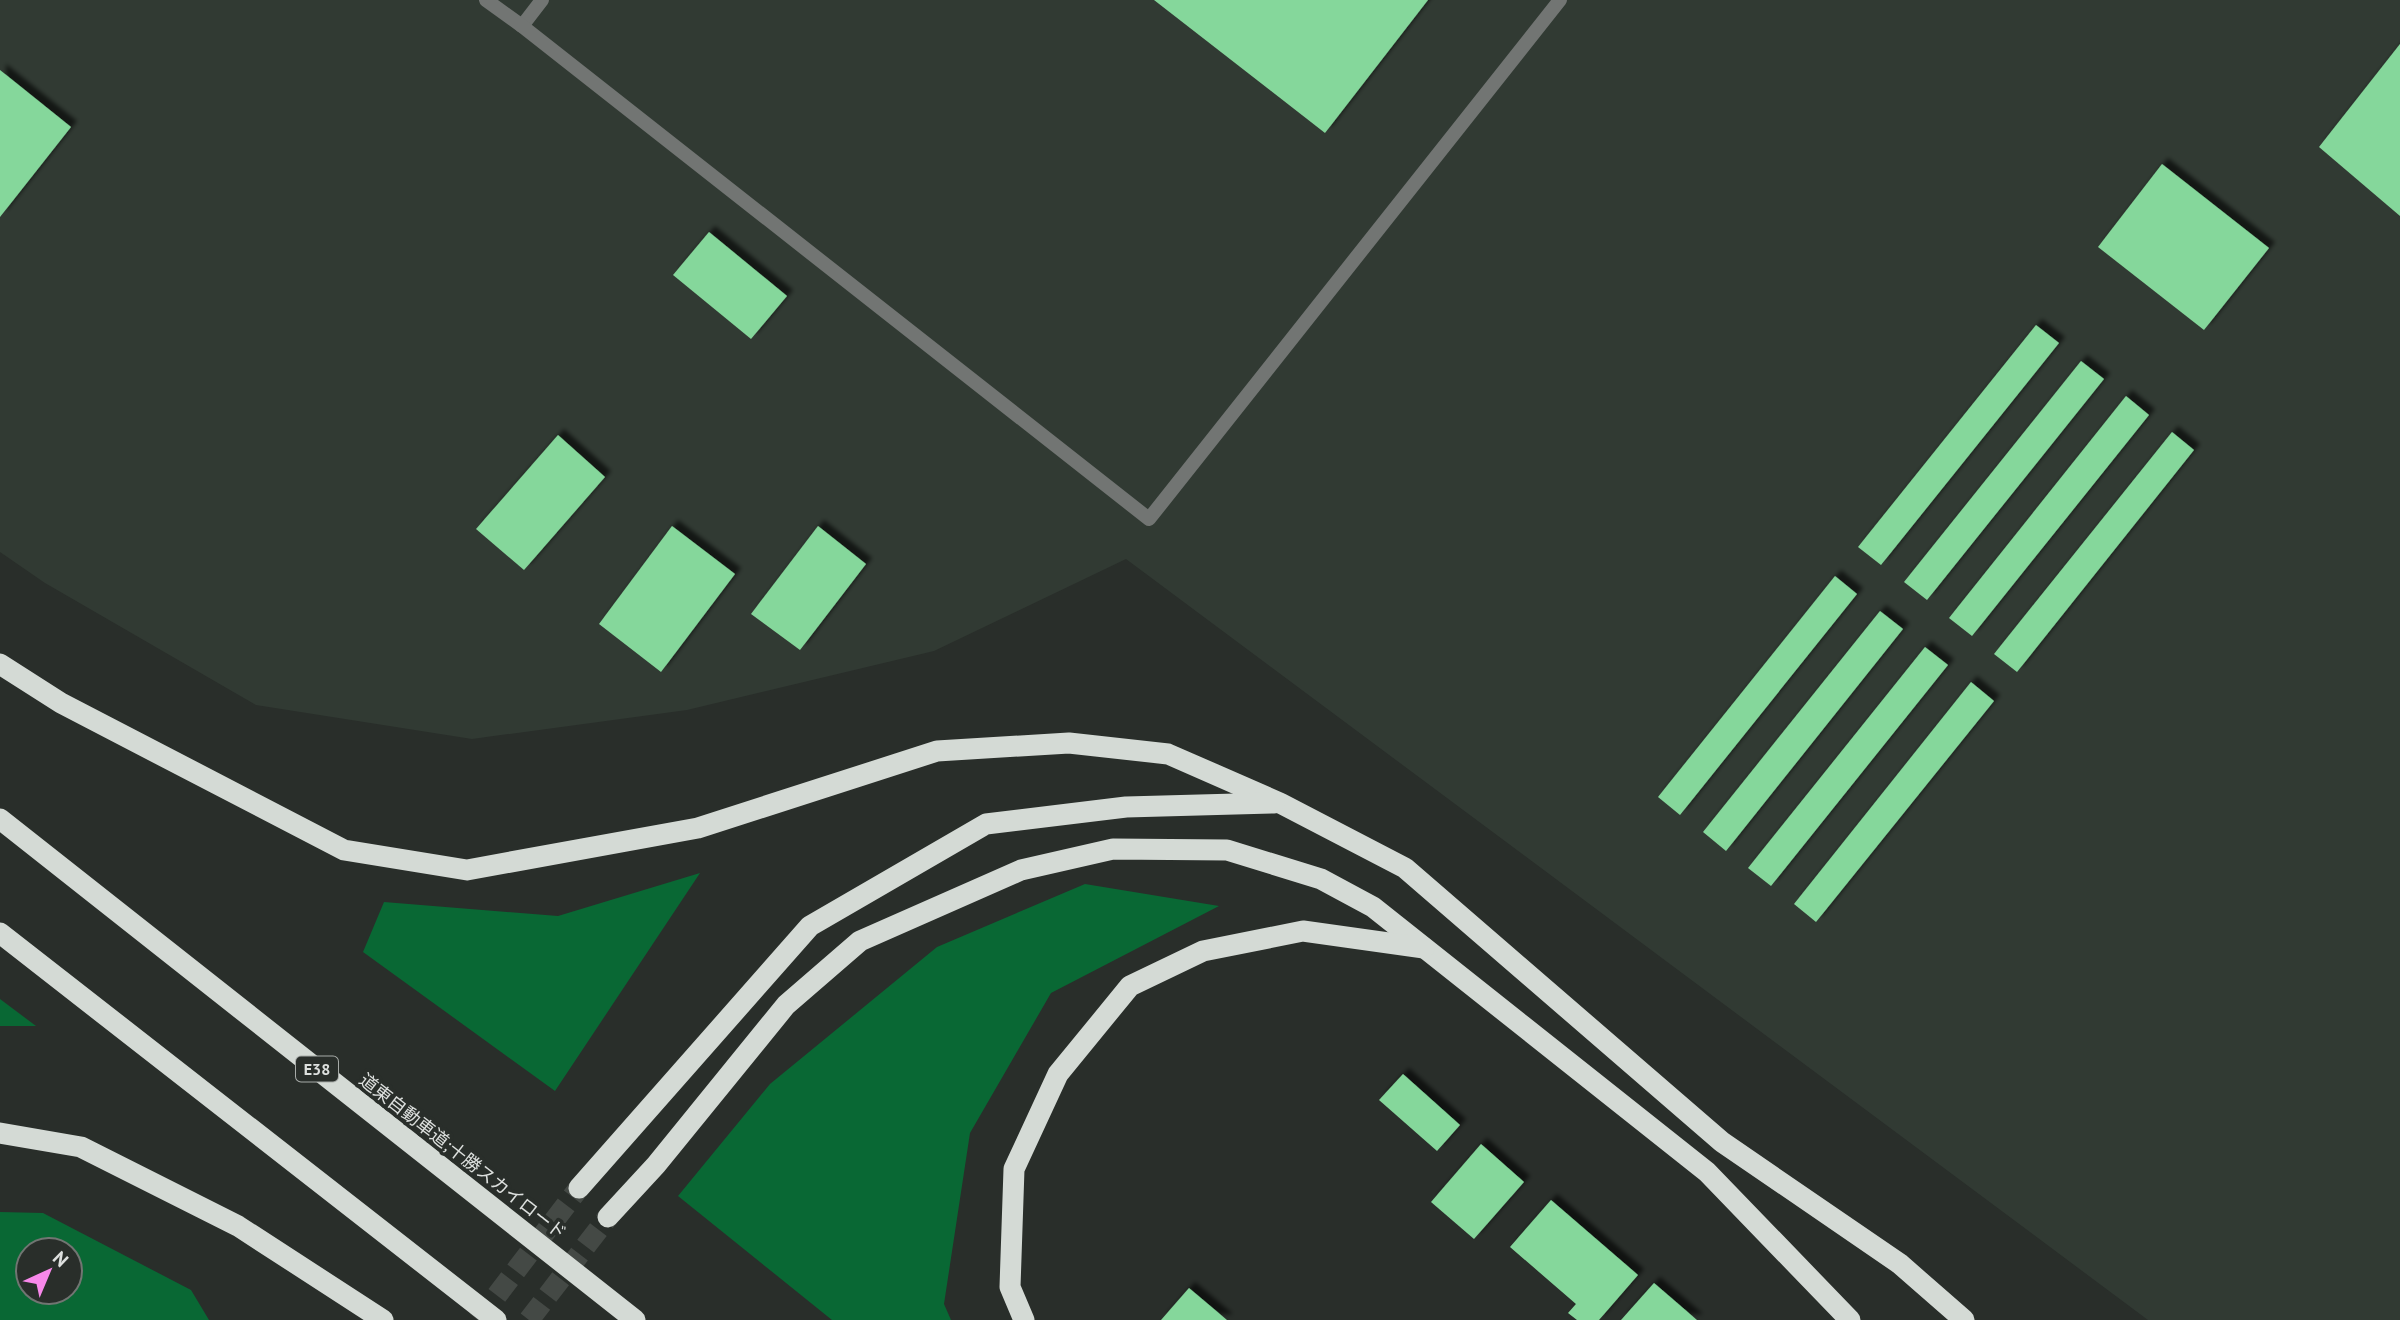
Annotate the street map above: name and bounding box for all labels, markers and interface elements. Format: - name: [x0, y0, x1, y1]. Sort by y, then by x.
- road number: E38: [296, 1056, 338, 1082]
- street label: 道東自動車道;十勝スカイロード: [355, 1068, 571, 1244]
- north arrow: [14, 1236, 84, 1306]
- text: N: [48, 1246, 74, 1272]

